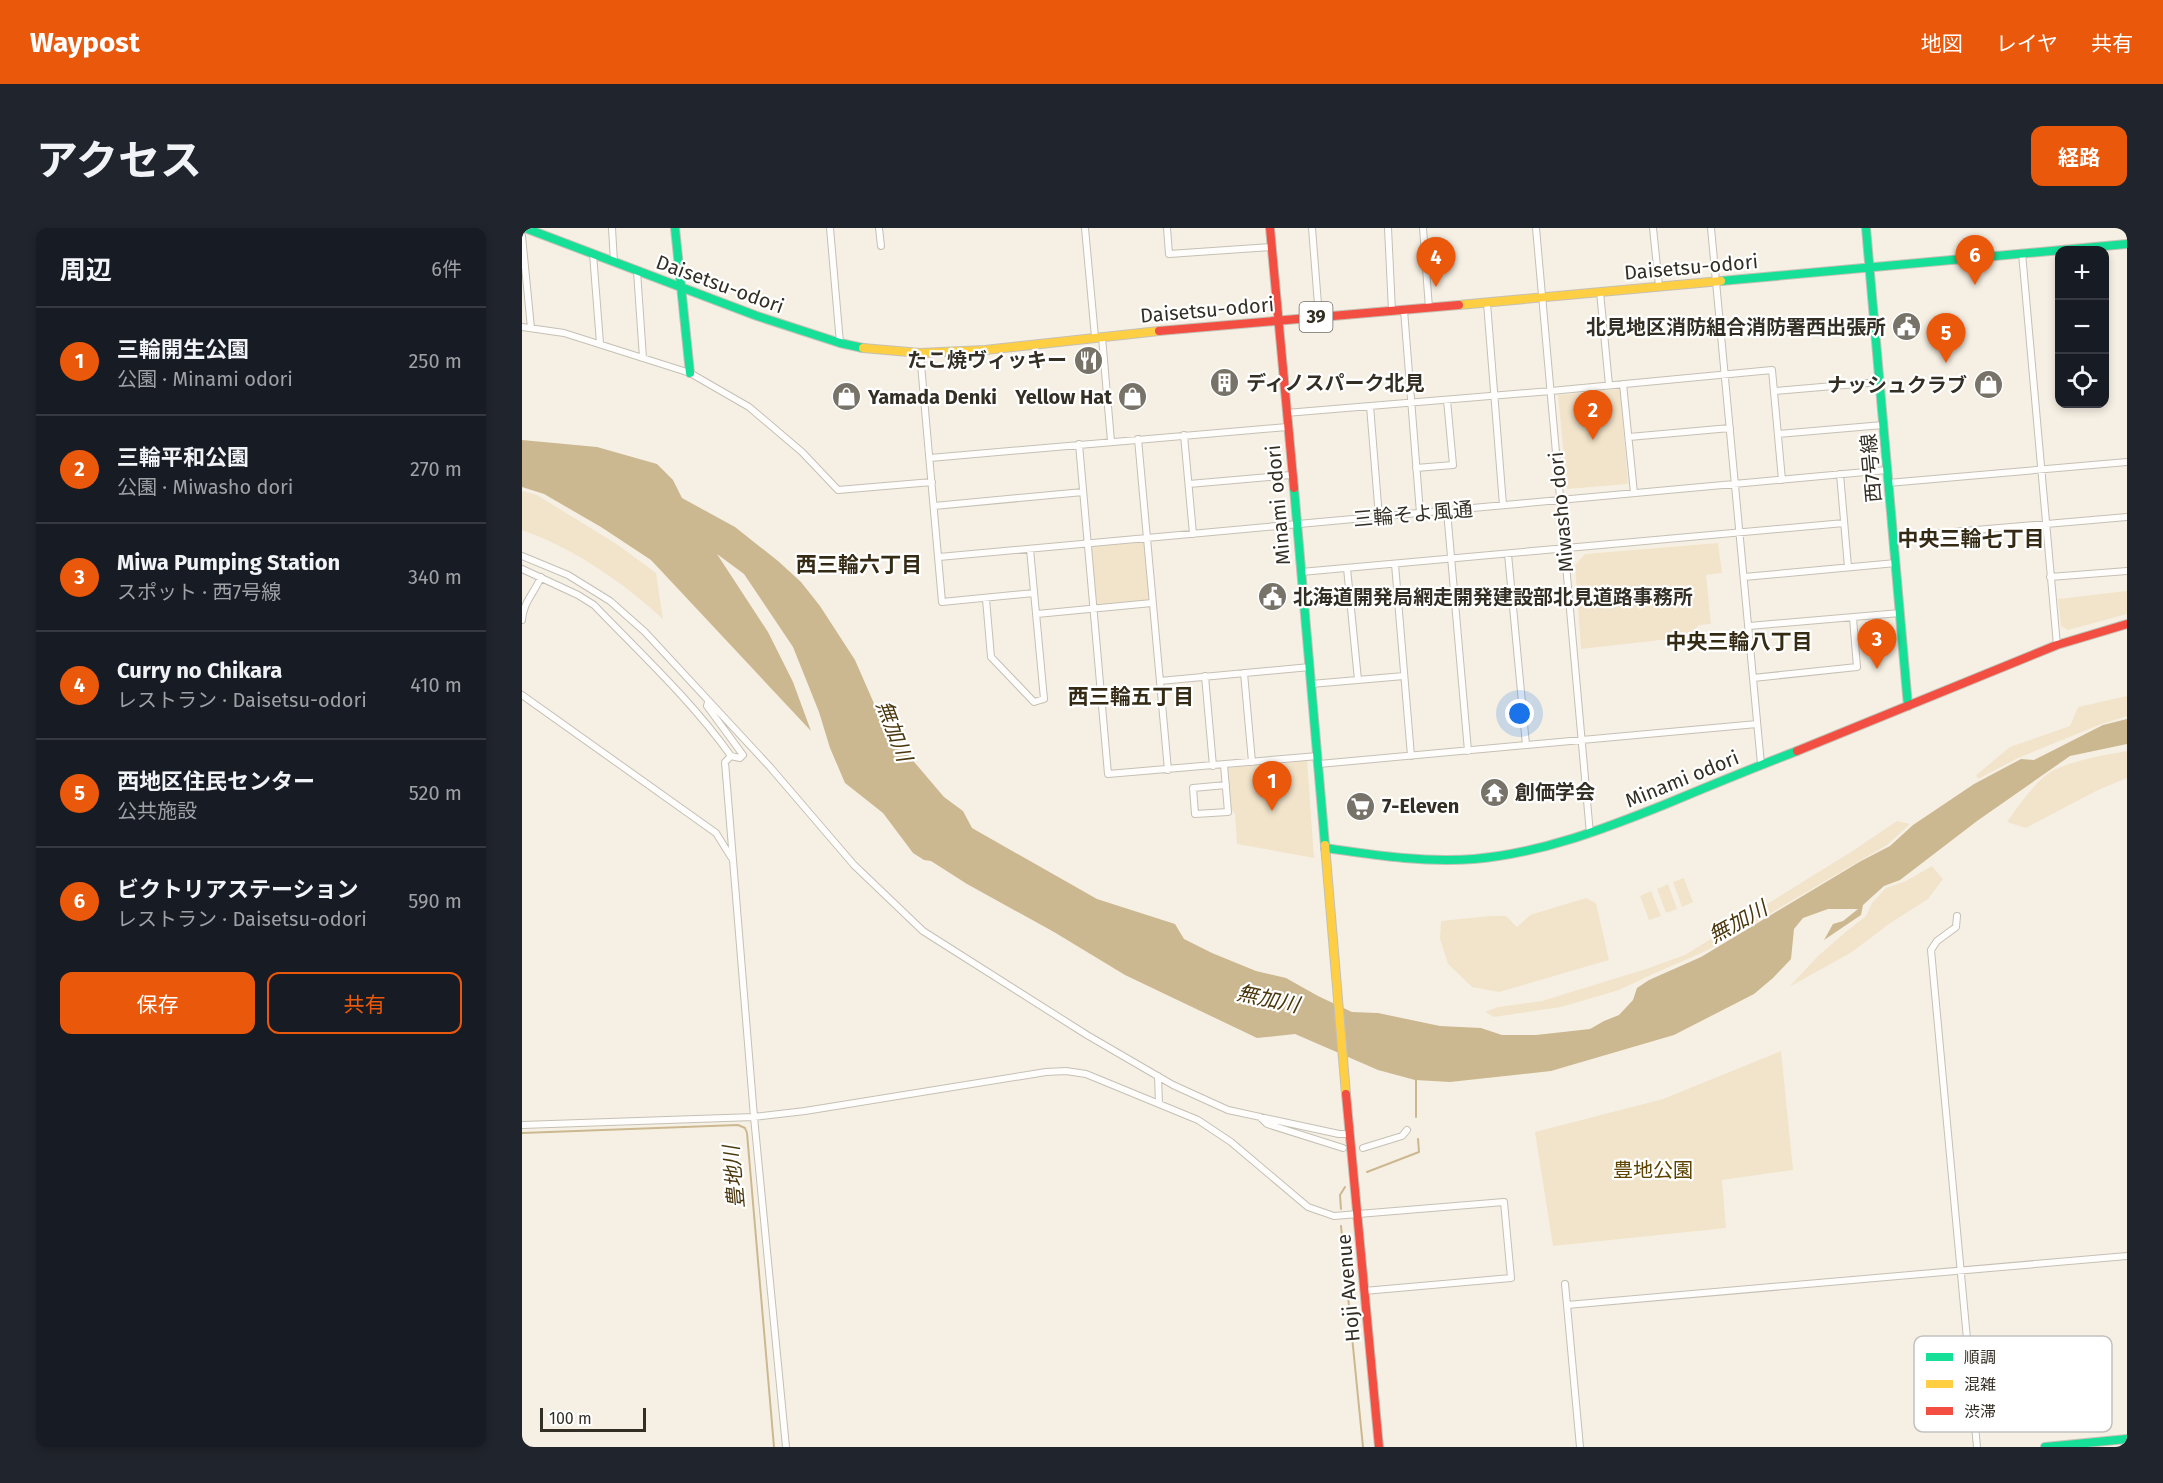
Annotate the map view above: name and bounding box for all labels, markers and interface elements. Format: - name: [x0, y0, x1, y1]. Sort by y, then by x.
- text: Waypost: [30, 26, 140, 59]
- text: 地図: [1921, 31, 1963, 57]
- text: レイヤ: [1996, 31, 2058, 57]
- text: 共有: [2091, 31, 2133, 57]
- button: 経路: [2031, 126, 2127, 186]
- text: アクセス: [36, 136, 202, 186]
- pin: 6: [1956, 236, 1994, 285]
- pin: 4: [1416, 238, 1456, 287]
- map controls: [2055, 246, 2109, 408]
- button: +: [2055, 246, 2109, 300]
- street label: Daisetsu-odori: [1623, 249, 1759, 285]
- street label: Daisetsu-odori: [653, 250, 787, 318]
- text: 周辺: [60, 255, 112, 286]
- text: 6件: [431, 257, 462, 281]
- street label: Daisetsu-odori: [1139, 292, 1275, 328]
- button: −: [2055, 300, 2109, 354]
- road number: 39: [1300, 302, 1332, 332]
- public building icon: 北見地区消防組合消防署西出張所: [1891, 311, 1923, 343]
- pin: 5: [1926, 314, 1966, 363]
- place label: 北見地区消防組合消防署西出張所: [1586, 315, 1886, 339]
- text: 三輪開生公園: [117, 336, 249, 363]
- restaurant icon: たこ焼ヴィッキー: [1072, 344, 1104, 376]
- place label: たこ焼ヴィッキー: [907, 348, 1067, 372]
- text: 1: [75, 349, 84, 373]
- text: 250 m: [408, 349, 462, 373]
- button: locate: [2055, 354, 2109, 408]
- text: 公園 · Minami odori: [117, 367, 293, 391]
- building icon: ディノスパーク北見: [1209, 367, 1241, 399]
- shop icon: ナッシュクラブ: [1972, 369, 2004, 401]
- place label: ディノスパーク北見: [1246, 371, 1425, 395]
- place label: ナッシュクラブ: [1827, 373, 1967, 397]
- shop icon: Yamada Denki: [831, 381, 863, 413]
- shop icon: Yellow Hat: [1117, 381, 1149, 413]
- place label: Yamada Denki: [867, 385, 997, 409]
- place label: Yellow Hat: [1014, 385, 1112, 409]
- pin: 2: [1574, 390, 1612, 440]
- street label: 西7号線: [1856, 433, 1886, 503]
- text: 三輪平和公園: [117, 444, 249, 471]
- street label: Minami odori: [1261, 444, 1295, 566]
- street label: Miwasho dori: [1544, 451, 1578, 573]
- text: 2: [74, 457, 85, 481]
- text: 270 m: [410, 457, 462, 481]
- text: 公園 · Miwasho dori: [117, 475, 293, 499]
- street label: 三輪そよ風通: [1352, 497, 1474, 531]
- district label: 中央三輪七丁目: [1898, 526, 2045, 552]
- text: Miwa Pumping Station: [117, 549, 340, 576]
- district label: 西三輪六丁目: [796, 552, 922, 578]
- text: 3: [74, 565, 85, 589]
- text: 340 m: [408, 565, 462, 589]
- text: スポット · 西7号線: [117, 580, 281, 604]
- public building icon: 北海道開発局網走開発建設部北見道路事務所: [1256, 581, 1288, 613]
- place label: 北海道開発局網走開発建設部北見道路事務所: [1293, 585, 1693, 609]
- pin: 3: [1858, 620, 1896, 669]
- district label: 中央三輪八丁目: [1666, 629, 1813, 655]
- text: Curry no Chikara: [117, 657, 282, 684]
- text: 4: [74, 673, 85, 697]
- text: 410 m: [410, 673, 462, 697]
- district label: 西三輪五丁目: [1068, 684, 1194, 710]
- text: レストラン · Daisetsu-odori: [117, 688, 367, 712]
- water label: 無加川: [871, 697, 918, 767]
- your location: [1505, 699, 1534, 728]
- street label: Minami odori: [1622, 745, 1742, 813]
- pin: 1: [1252, 762, 1292, 811]
- text: 西地区住民センター: [117, 768, 315, 795]
- temple icon: 創価学会: [1478, 776, 1510, 808]
- place label: 創価学会: [1515, 780, 1595, 804]
- text: 5: [74, 781, 85, 805]
- text: 520 m: [409, 781, 462, 805]
- supermarket icon: 7-Eleven: [1345, 790, 1377, 822]
- place label: 7-Eleven: [1382, 794, 1459, 818]
- text: 公共施設: [117, 799, 197, 823]
- text: ビクトリアステーション: [117, 876, 359, 903]
- text: 6: [74, 889, 85, 913]
- text: 590 m: [408, 889, 462, 913]
- water label: 無加川: [1704, 894, 1774, 949]
- text: レストラン · Daisetsu-odori: [117, 907, 367, 931]
- button: 保存: [60, 972, 255, 1034]
- button: 共有: [267, 972, 462, 1034]
- water label: 無加川: [1234, 980, 1303, 1019]
- water label: 豊地川: [718, 1142, 750, 1210]
- park label: 豊地公園: [1613, 1158, 1693, 1182]
- street label: Hoji Avenue: [1331, 1233, 1365, 1343]
- legend: [1914, 1336, 2112, 1432]
- text: 順調: [1964, 1348, 1996, 1367]
- text: 混雑: [1964, 1375, 1996, 1394]
- text: 渋滞: [1964, 1402, 1996, 1421]
- scale bar: [540, 1405, 646, 1432]
- text: 100 m: [549, 1409, 592, 1428]

